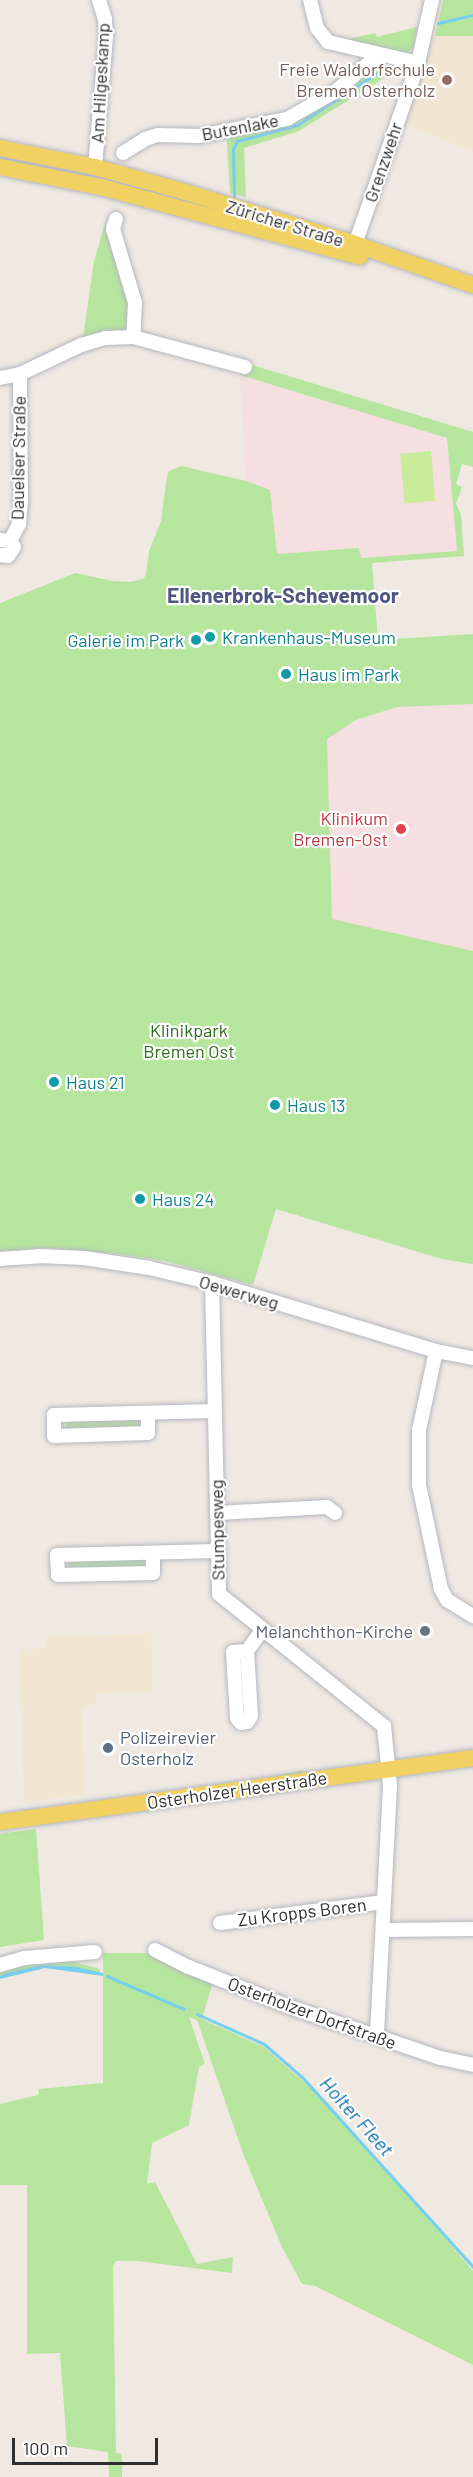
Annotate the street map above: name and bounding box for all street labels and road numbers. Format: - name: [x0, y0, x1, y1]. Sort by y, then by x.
- street label: Am Hilgeskamp: [86, 22, 114, 144]
- street label: Butenlake: [200, 109, 280, 145]
- street label: Grenzwehr: [359, 119, 407, 205]
- street label: Züricher Straße: [224, 195, 346, 251]
- street label: Dauelser Straße: [6, 396, 30, 520]
- street label: Oewerweg: [197, 1270, 281, 1314]
- street label: Stumpesweg: [205, 1479, 229, 1581]
- street label: Osterholzer Heerstraße: [146, 1767, 328, 1813]
- street label: Zu Kropps Boren: [236, 1893, 368, 1931]
- street label: Osterholzer Dorfstraße: [225, 1972, 399, 2054]

